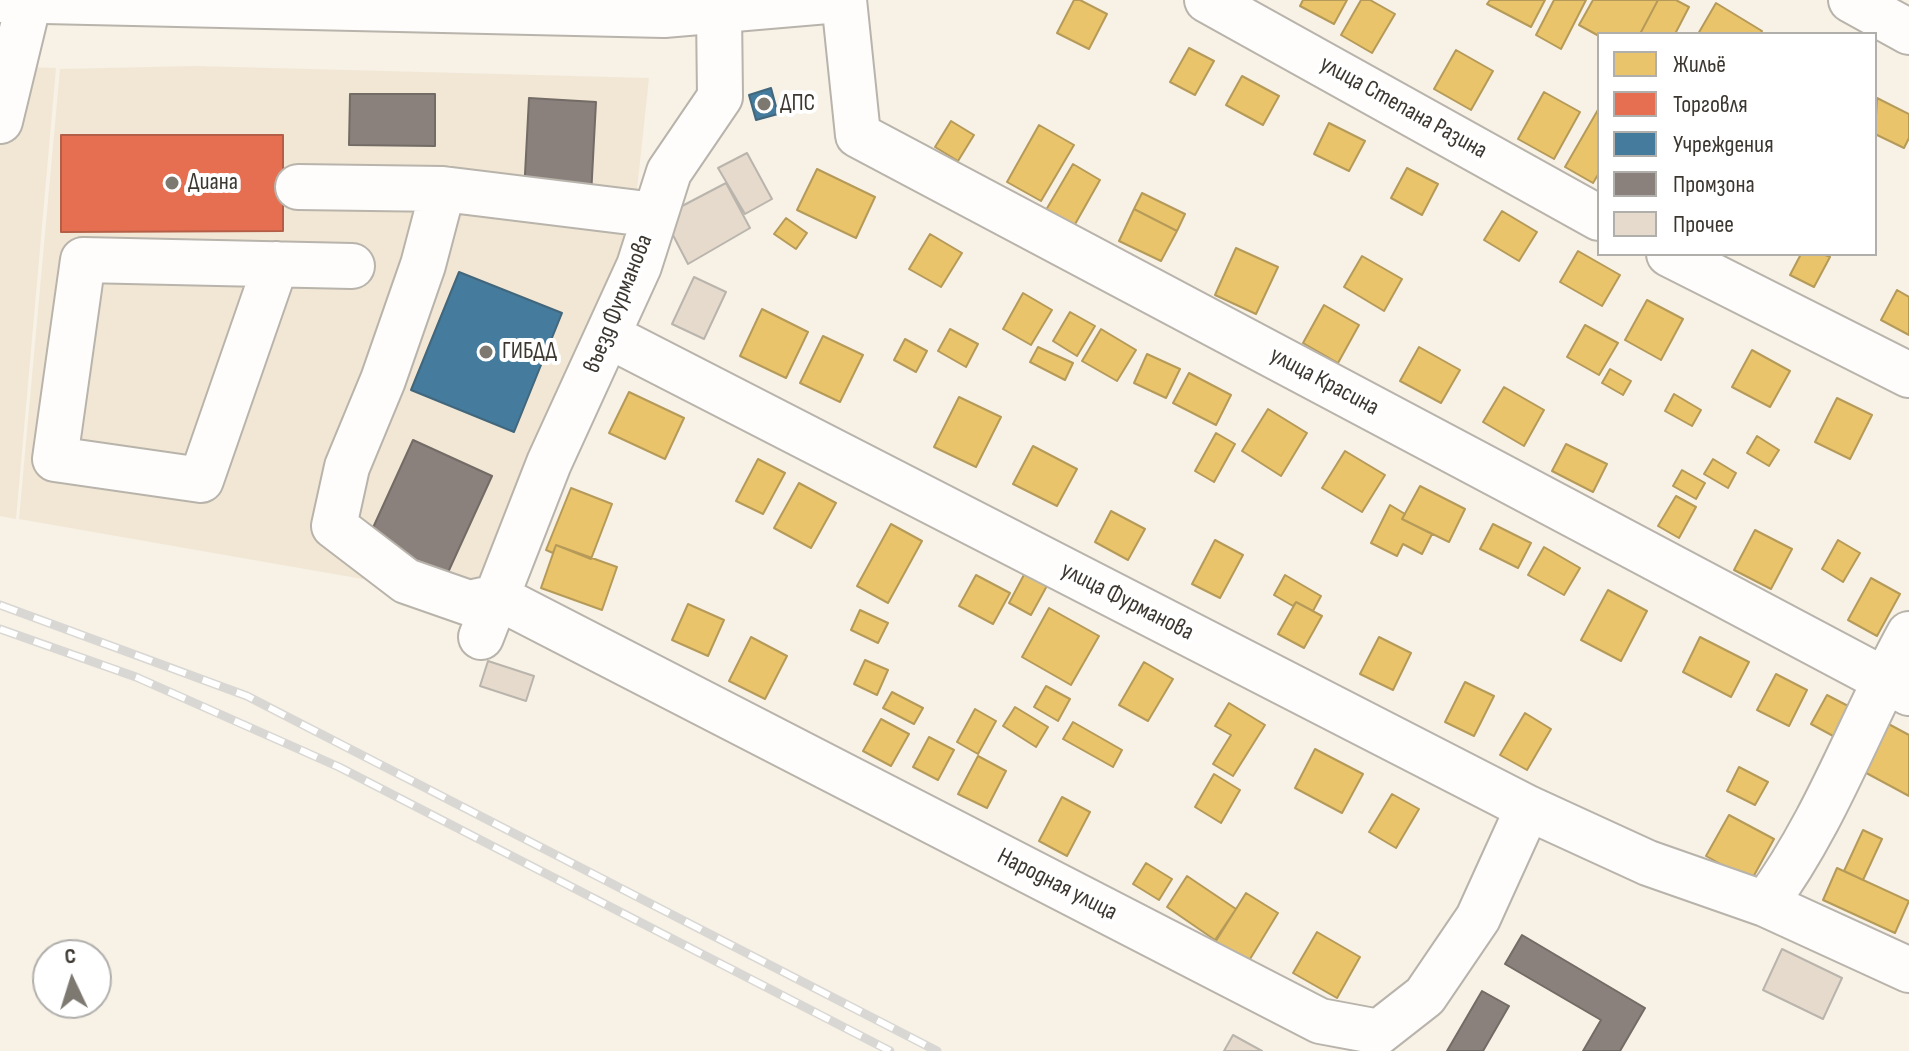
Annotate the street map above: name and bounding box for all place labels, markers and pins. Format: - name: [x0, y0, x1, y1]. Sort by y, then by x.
- place label: ДПС: [780, 90, 815, 118]
- marker: ДПС: [755, 95, 773, 113]
- place label: Диана: [188, 169, 238, 197]
- marker: Диана: [163, 174, 181, 192]
- place label: ГИБДД: [502, 338, 557, 366]
- marker: ГИБДД: [477, 343, 495, 361]

